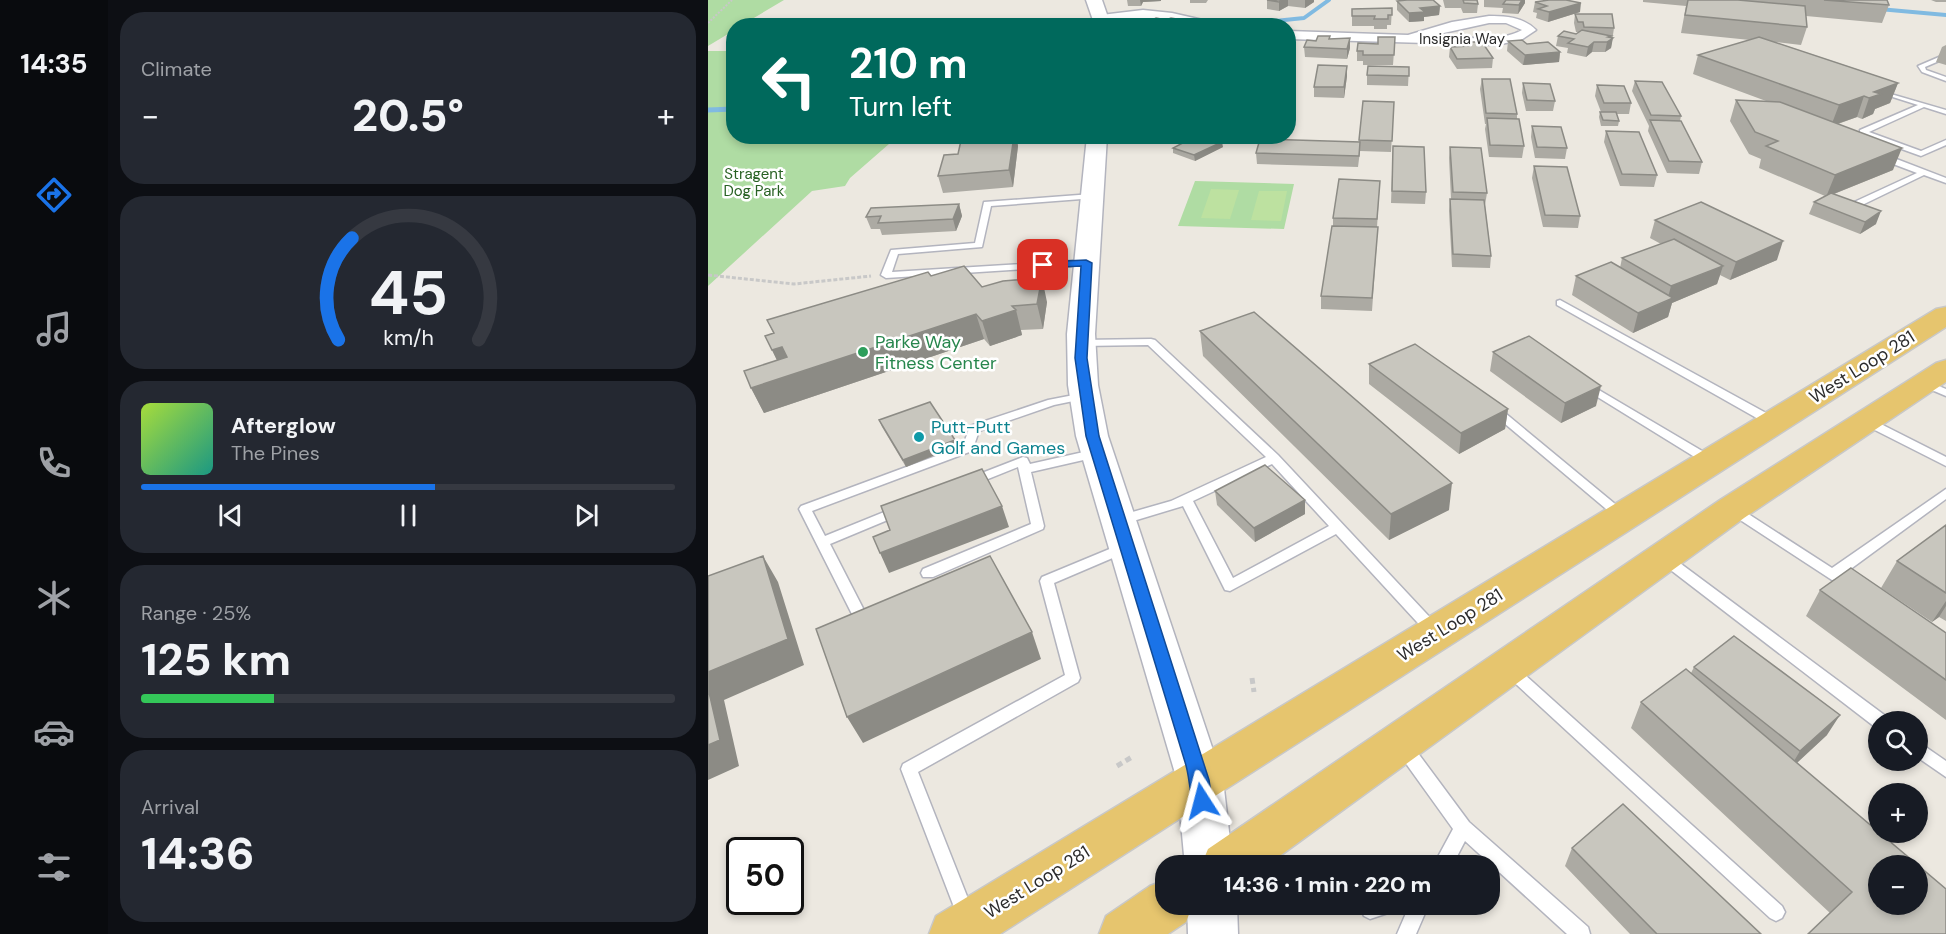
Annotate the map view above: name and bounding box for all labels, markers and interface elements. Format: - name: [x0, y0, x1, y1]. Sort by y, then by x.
- street label: Insignia Way: [1419, 29, 1506, 49]
- text: 210 m: [849, 36, 967, 91]
- icon: left: [750, 42, 828, 120]
- text: 14:35: [20, 46, 88, 81]
- text: Climate: [141, 56, 212, 82]
- text: 20.5°: [352, 86, 464, 145]
- text: Turn left: [849, 89, 952, 124]
- text: −: [141, 94, 159, 137]
- text: +: [657, 94, 675, 137]
- park label: Stragent Dog Park: [724, 164, 785, 201]
- icon: directions: [33, 174, 75, 216]
- pin: [1017, 239, 1068, 290]
- icon: arrive: [1026, 248, 1059, 281]
- text: 45: [368, 252, 448, 333]
- icon: music: [33, 308, 75, 350]
- text: km/h: [383, 324, 433, 352]
- street label: West Loop 281: [1805, 325, 1919, 409]
- place label: Parke Way Fitness Center: [875, 330, 997, 375]
- marker: Parke Way Fitness Center: [856, 345, 870, 359]
- text: Afterglow: [231, 411, 336, 440]
- place label: Putt-Putt Golf and Games: [931, 415, 1065, 460]
- marker: Putt-Putt Golf and Games: [912, 430, 926, 444]
- text: The Pines: [231, 440, 320, 466]
- icon: phone: [33, 442, 75, 484]
- icon: previous: [214, 499, 247, 532]
- icon: pause: [392, 499, 425, 532]
- icon: next: [570, 499, 603, 532]
- icon: climate: [33, 577, 75, 619]
- street label: West Loop 281: [1393, 583, 1507, 667]
- text: Range · 25%: [141, 600, 251, 626]
- text: 125 km: [141, 630, 291, 689]
- icon: car: [33, 711, 75, 753]
- map controls: [1868, 711, 1928, 915]
- button: search: [1868, 711, 1928, 771]
- position arrow: [1170, 769, 1234, 833]
- button: +: [1868, 783, 1928, 843]
- text: Arrival: [141, 794, 199, 820]
- text: 14:36: [141, 824, 255, 883]
- speed limit sign: 50: [726, 837, 804, 915]
- street label: West Loop 281: [980, 840, 1094, 924]
- icon: filters: [33, 846, 75, 888]
- button: −: [1868, 855, 1928, 915]
- text: 14:36 · 1 min · 220 m: [1224, 870, 1431, 899]

